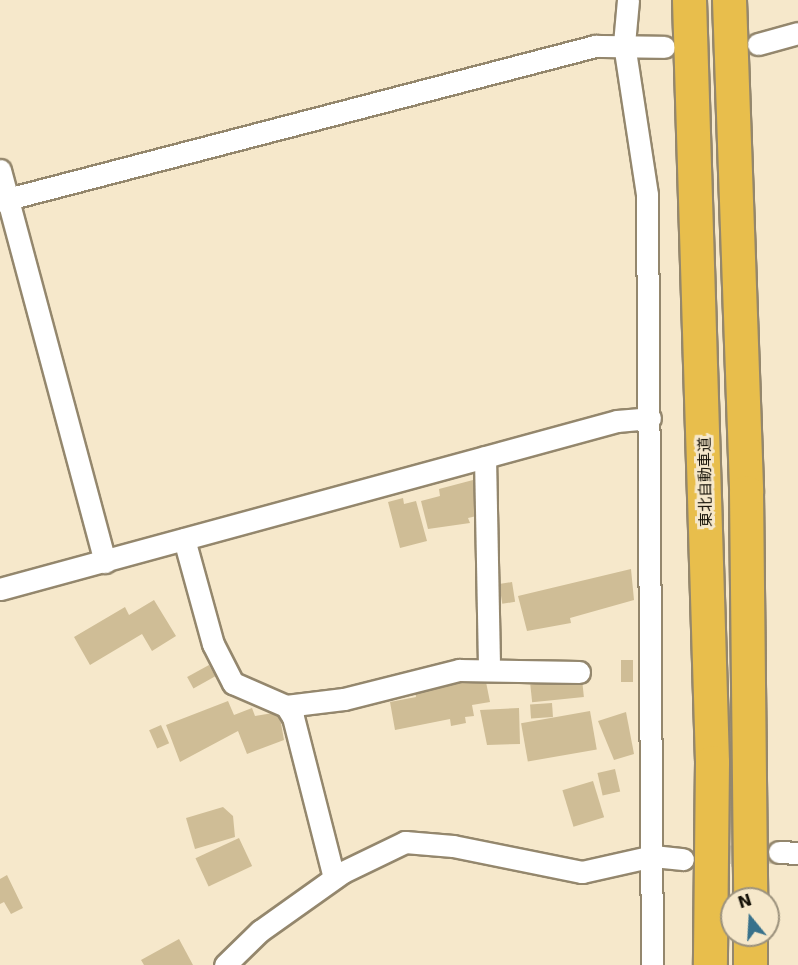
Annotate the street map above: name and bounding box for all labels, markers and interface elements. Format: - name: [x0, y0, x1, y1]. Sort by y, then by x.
- street label: 東北自動車道: [696, 437, 716, 527]
- north arrow: [720, 887, 780, 947]
- text: N: [736, 890, 754, 912]

